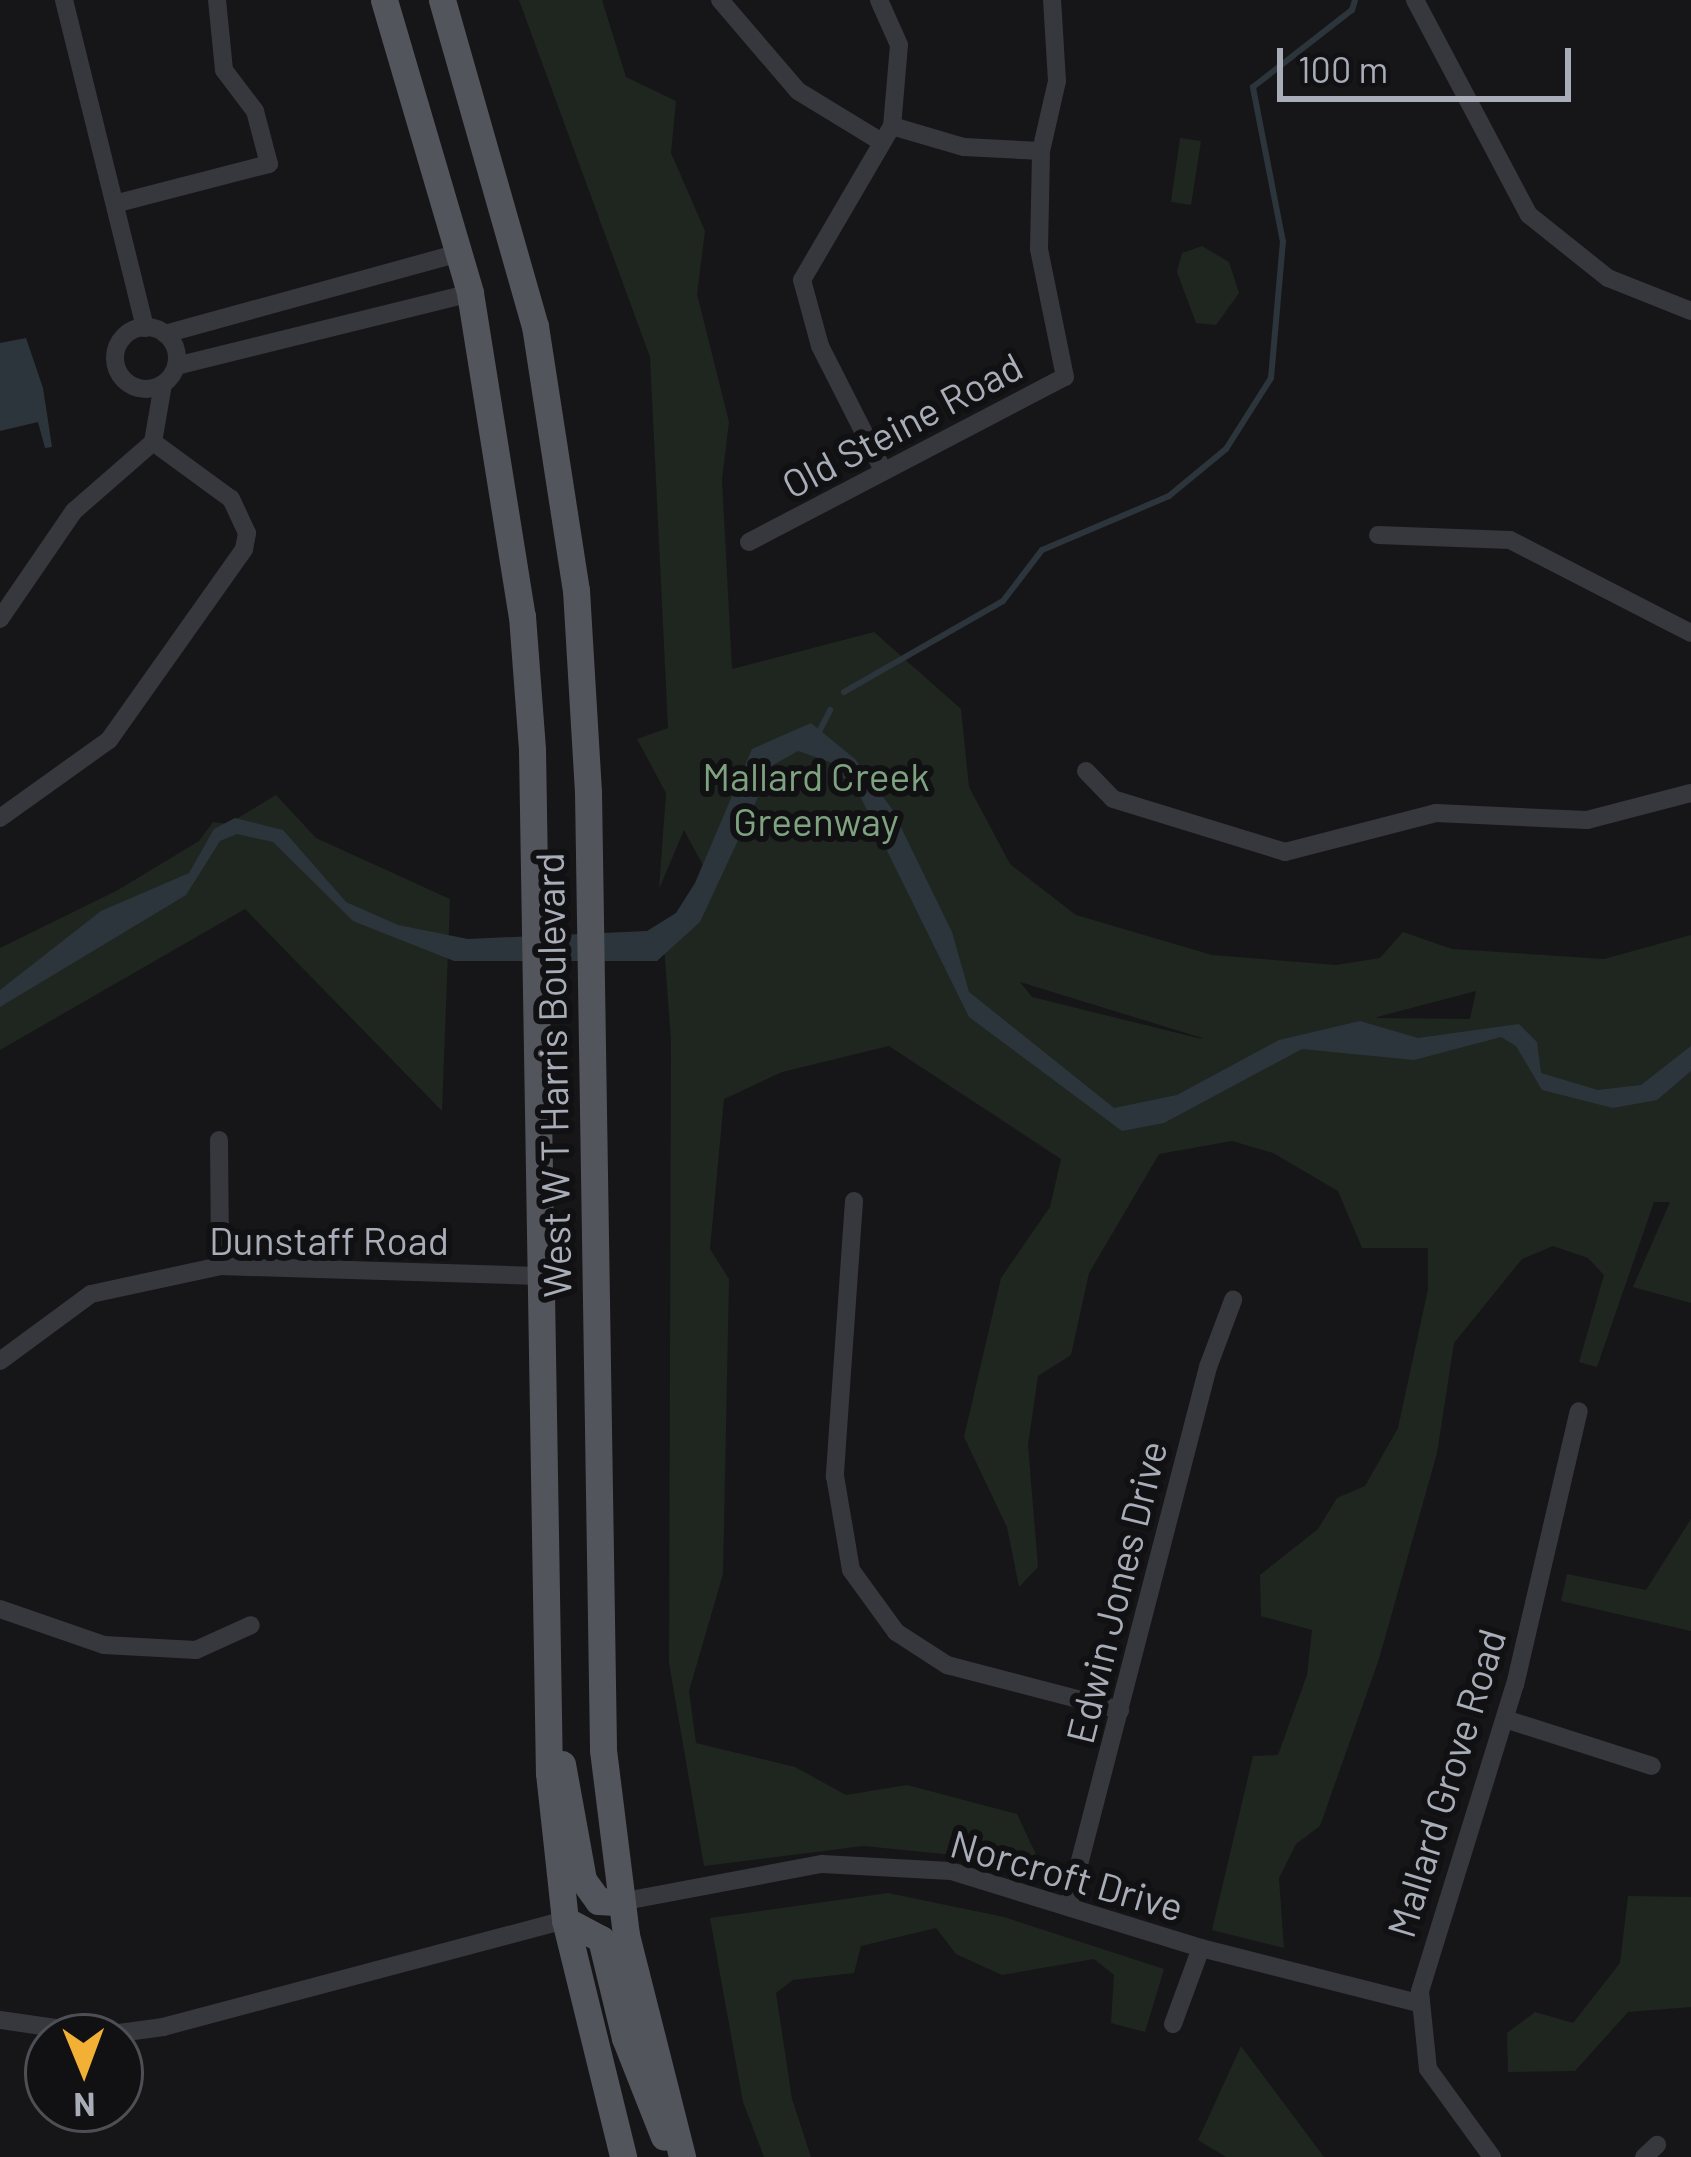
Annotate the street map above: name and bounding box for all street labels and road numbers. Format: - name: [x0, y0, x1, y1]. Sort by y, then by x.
- street label: Old Steine Road: [774, 342, 1030, 508]
- street label: West W T Harris Boulevard: [526, 852, 580, 1298]
- street label: Dunstaff Road: [209, 1217, 449, 1263]
- street label: Edwin Jones Drive: [1056, 1436, 1176, 1748]
- street label: Mallard Grove Road: [1377, 1623, 1515, 1943]
- street label: Norcroft Drive: [945, 1819, 1189, 1931]

